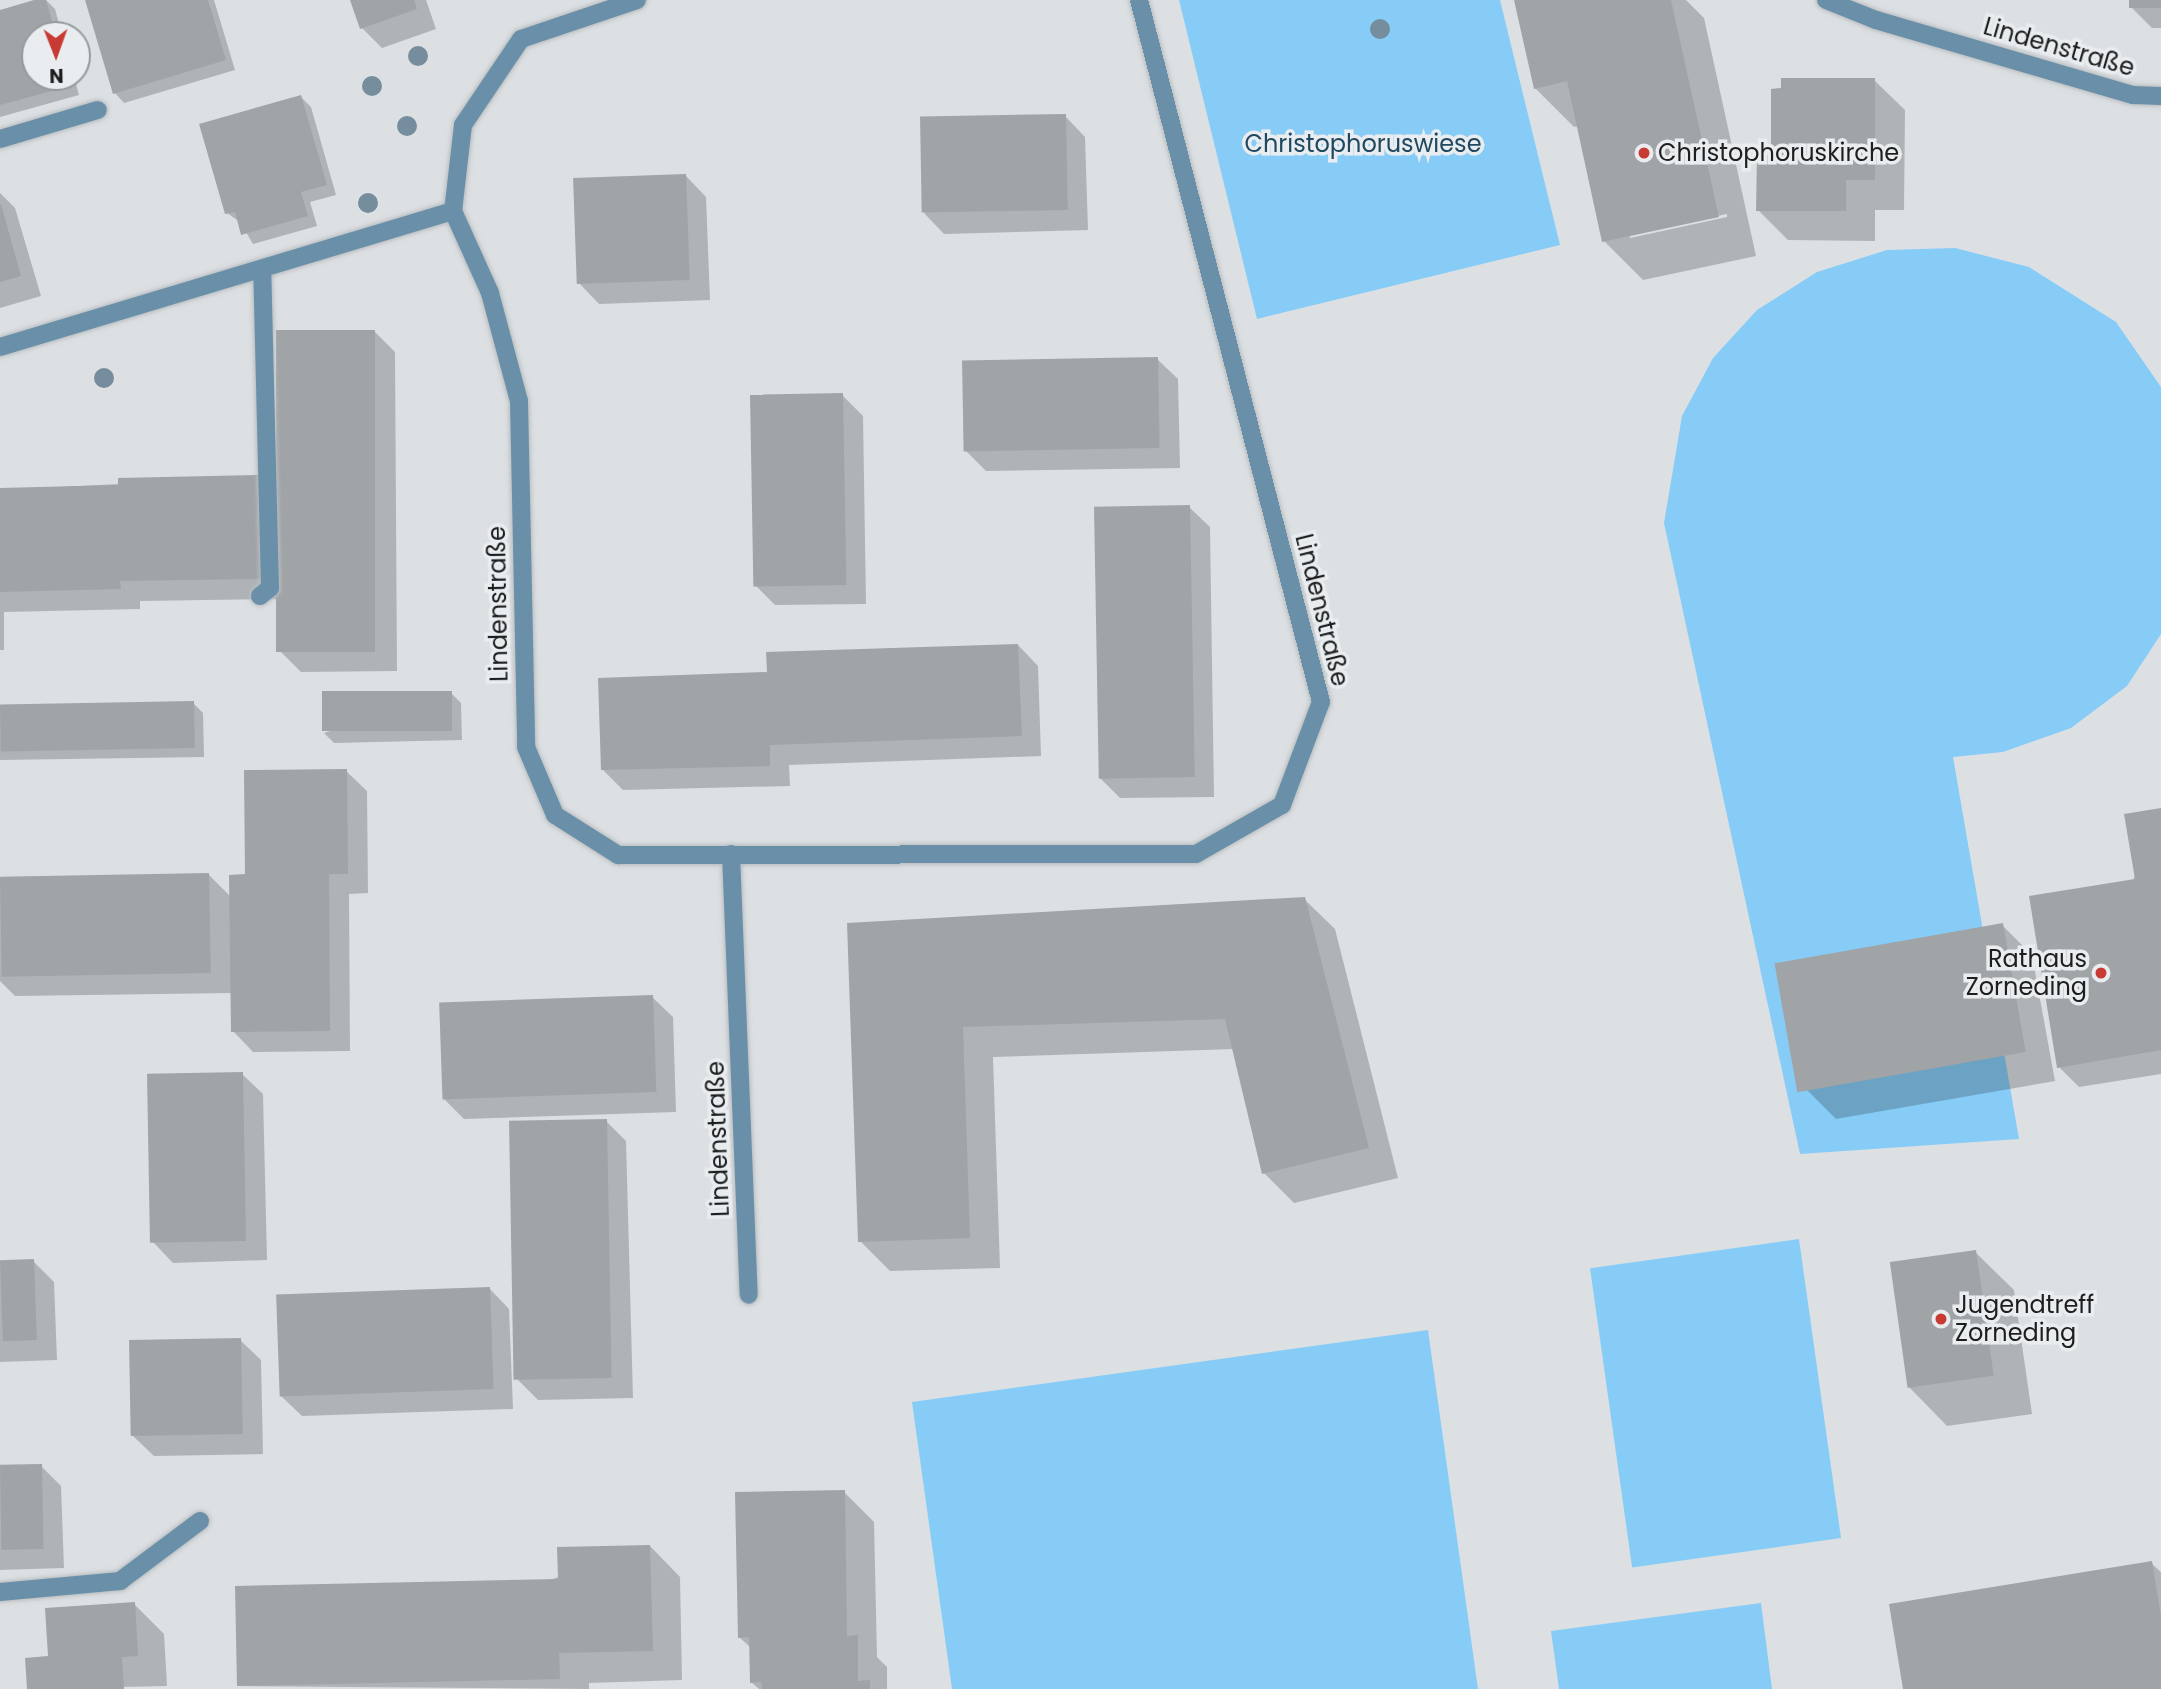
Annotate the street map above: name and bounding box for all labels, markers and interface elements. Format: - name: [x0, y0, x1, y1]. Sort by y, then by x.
- street label: Lindenstraße: [1980, 12, 2138, 82]
- north arrow: [21, 21, 91, 91]
- text: N: [49, 62, 64, 89]
- park label: Christophoruswiese: [1244, 130, 1482, 158]
- place label: Christophoruskirche: [1658, 139, 1899, 167]
- marker: Christophoruskirche: [1636, 145, 1652, 161]
- street label: Lindenstraße: [482, 526, 514, 682]
- street label: Lindenstraße: [1289, 531, 1355, 689]
- place label: Rathaus Zorneding: [1966, 945, 2087, 1001]
- marker: Rathaus Zorneding: [2093, 965, 2109, 981]
- street label: Lindenstraße: [701, 1061, 735, 1217]
- place label: Jugendtreff Zorneding: [1955, 1291, 2094, 1347]
- marker: Jugendtreff Zorneding: [1933, 1311, 1949, 1327]

